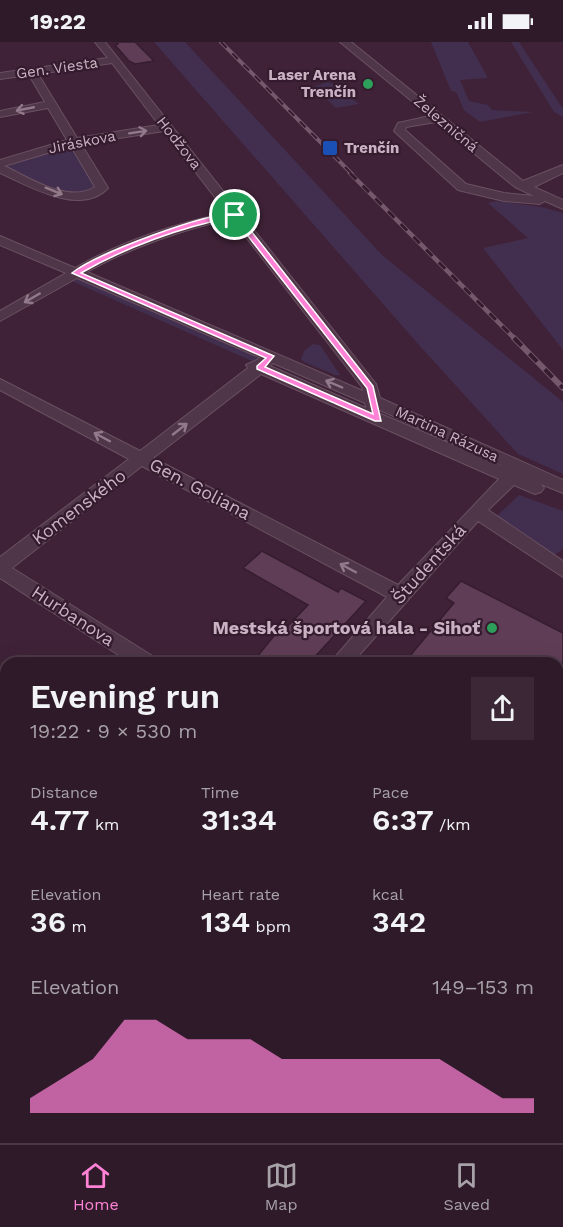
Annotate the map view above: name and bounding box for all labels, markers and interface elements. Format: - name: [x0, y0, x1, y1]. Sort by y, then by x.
- text: 19:22: [30, 9, 86, 34]
- street label: Gen. Viesta: [15, 53, 100, 83]
- place label: Laser Arena Trenčín: [268, 66, 356, 101]
- marker: Laser Arena Trenčín: [361, 77, 375, 91]
- street label: Železničná: [410, 92, 482, 156]
- one-way arrow: [16, 104, 36, 115]
- street label: Hodžova: [153, 113, 206, 173]
- one-way arrow: [128, 126, 148, 137]
- street label: Jiráskova: [47, 127, 118, 157]
- marker: Trenčín: [321, 139, 339, 157]
- place label: Trenčín: [344, 139, 399, 157]
- one-way arrow: [44, 186, 63, 197]
- pin: [209, 189, 260, 240]
- icon: arrive: [218, 198, 251, 231]
- one-way arrow: [24, 293, 41, 305]
- one-way arrow: [325, 378, 343, 389]
- street label: Martina Rázusa: [393, 402, 502, 466]
- one-way arrow: [172, 423, 188, 436]
- one-way arrow: [93, 431, 111, 442]
- street label: Gen. Goliana: [146, 453, 254, 524]
- street label: Komenského: [28, 464, 130, 549]
- street label: Študentská: [387, 519, 470, 608]
- one-way arrow: [340, 562, 357, 574]
- street label: Hurbanova: [28, 581, 119, 650]
- place label: Mestská športová hala - Sihoť: [212, 617, 481, 638]
- marker: Mestská športová hala - Sihoť: [485, 621, 499, 635]
- text: Evening run: [30, 677, 220, 716]
- button: share: [471, 677, 534, 740]
- text: 19:22 · 9 × 530 m: [30, 719, 197, 743]
- text: Distance: [30, 783, 98, 802]
- text: Time: [201, 783, 239, 802]
- text: Pace: [372, 783, 409, 802]
- text: 4.77: [30, 802, 90, 837]
- text: 31:34: [201, 802, 277, 837]
- text: 6:37: [372, 802, 434, 837]
- text: km: [90, 815, 119, 834]
- text: /km: [434, 815, 471, 834]
- text: Elevation: [30, 885, 101, 904]
- text: Heart rate: [201, 885, 280, 904]
- text: kcal: [372, 885, 404, 904]
- text: 36: [30, 904, 66, 939]
- text: 134: [201, 904, 250, 939]
- text: 342: [372, 904, 426, 939]
- text: m: [66, 917, 87, 936]
- text: bpm: [250, 917, 291, 936]
- text: Elevation: [30, 975, 119, 999]
- text: 149–153 m: [432, 975, 534, 999]
- tab: Home: [73, 1159, 119, 1214]
- tab: Map: [265, 1159, 298, 1214]
- tab: Saved: [444, 1159, 490, 1214]

